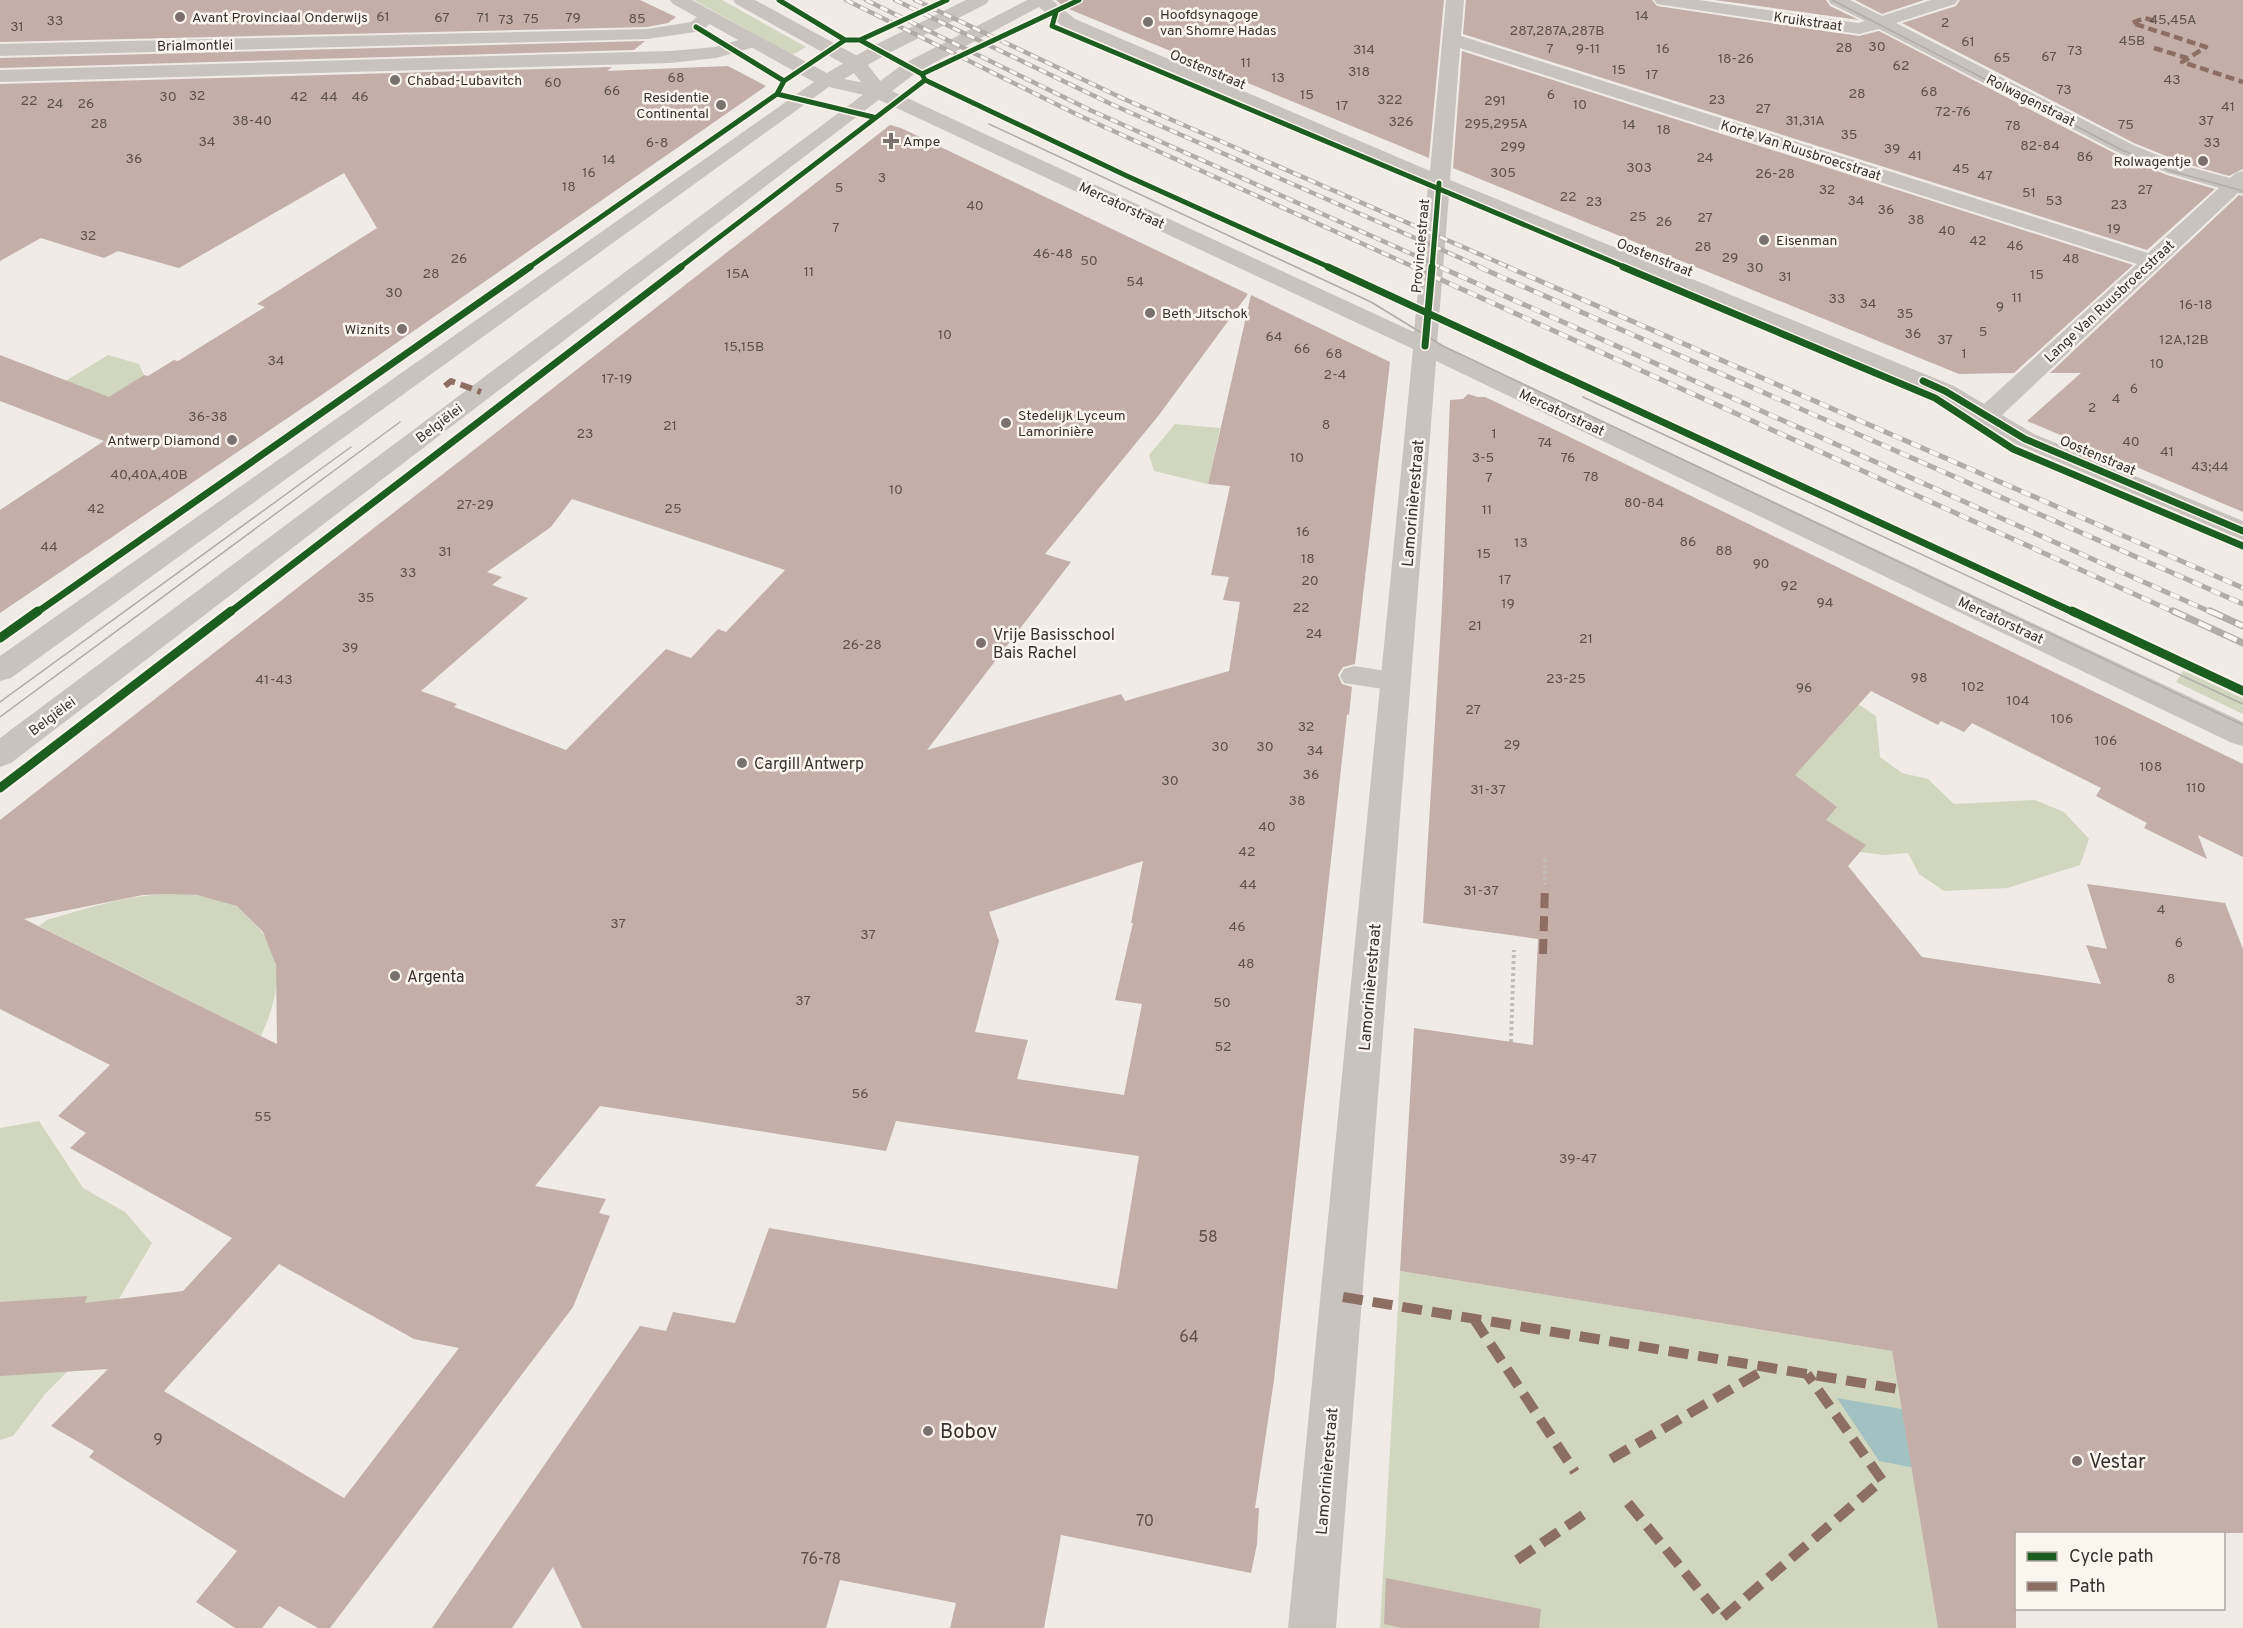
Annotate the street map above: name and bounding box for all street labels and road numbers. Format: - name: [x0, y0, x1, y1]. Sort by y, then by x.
- street label: Kruikstraat: [1772, 9, 1843, 36]
- street label: Brialmontlei: [157, 37, 233, 56]
- street label: Oostenstraat: [1167, 47, 1248, 94]
- street label: Rolwagenstraat: [1983, 72, 2078, 131]
- street label: Korte Van Ruusbroecstraat: [1718, 117, 1883, 185]
- street label: Mercatorstraat: [1076, 179, 1167, 234]
- street label: Provinciestraat: [1409, 198, 1434, 294]
- street label: Oostenstraat: [1614, 235, 1695, 281]
- street label: Lange Van Ruusbroecstraat: [2041, 237, 2179, 367]
- street label: Mercatorstraat: [1516, 386, 1607, 441]
- street label: Belgiëlei: [413, 401, 467, 447]
- street label: Oostenstraat: [2057, 433, 2138, 480]
- street label: Lamorinièrestraat: [1398, 439, 1430, 568]
- street label: Mercatorstraat: [1955, 594, 2046, 649]
- street label: Belgiëlei: [26, 694, 80, 740]
- street label: Lamorinièrestraat: [1355, 923, 1387, 1052]
- street label: Lamorinièrestraat: [1312, 1407, 1344, 1536]

